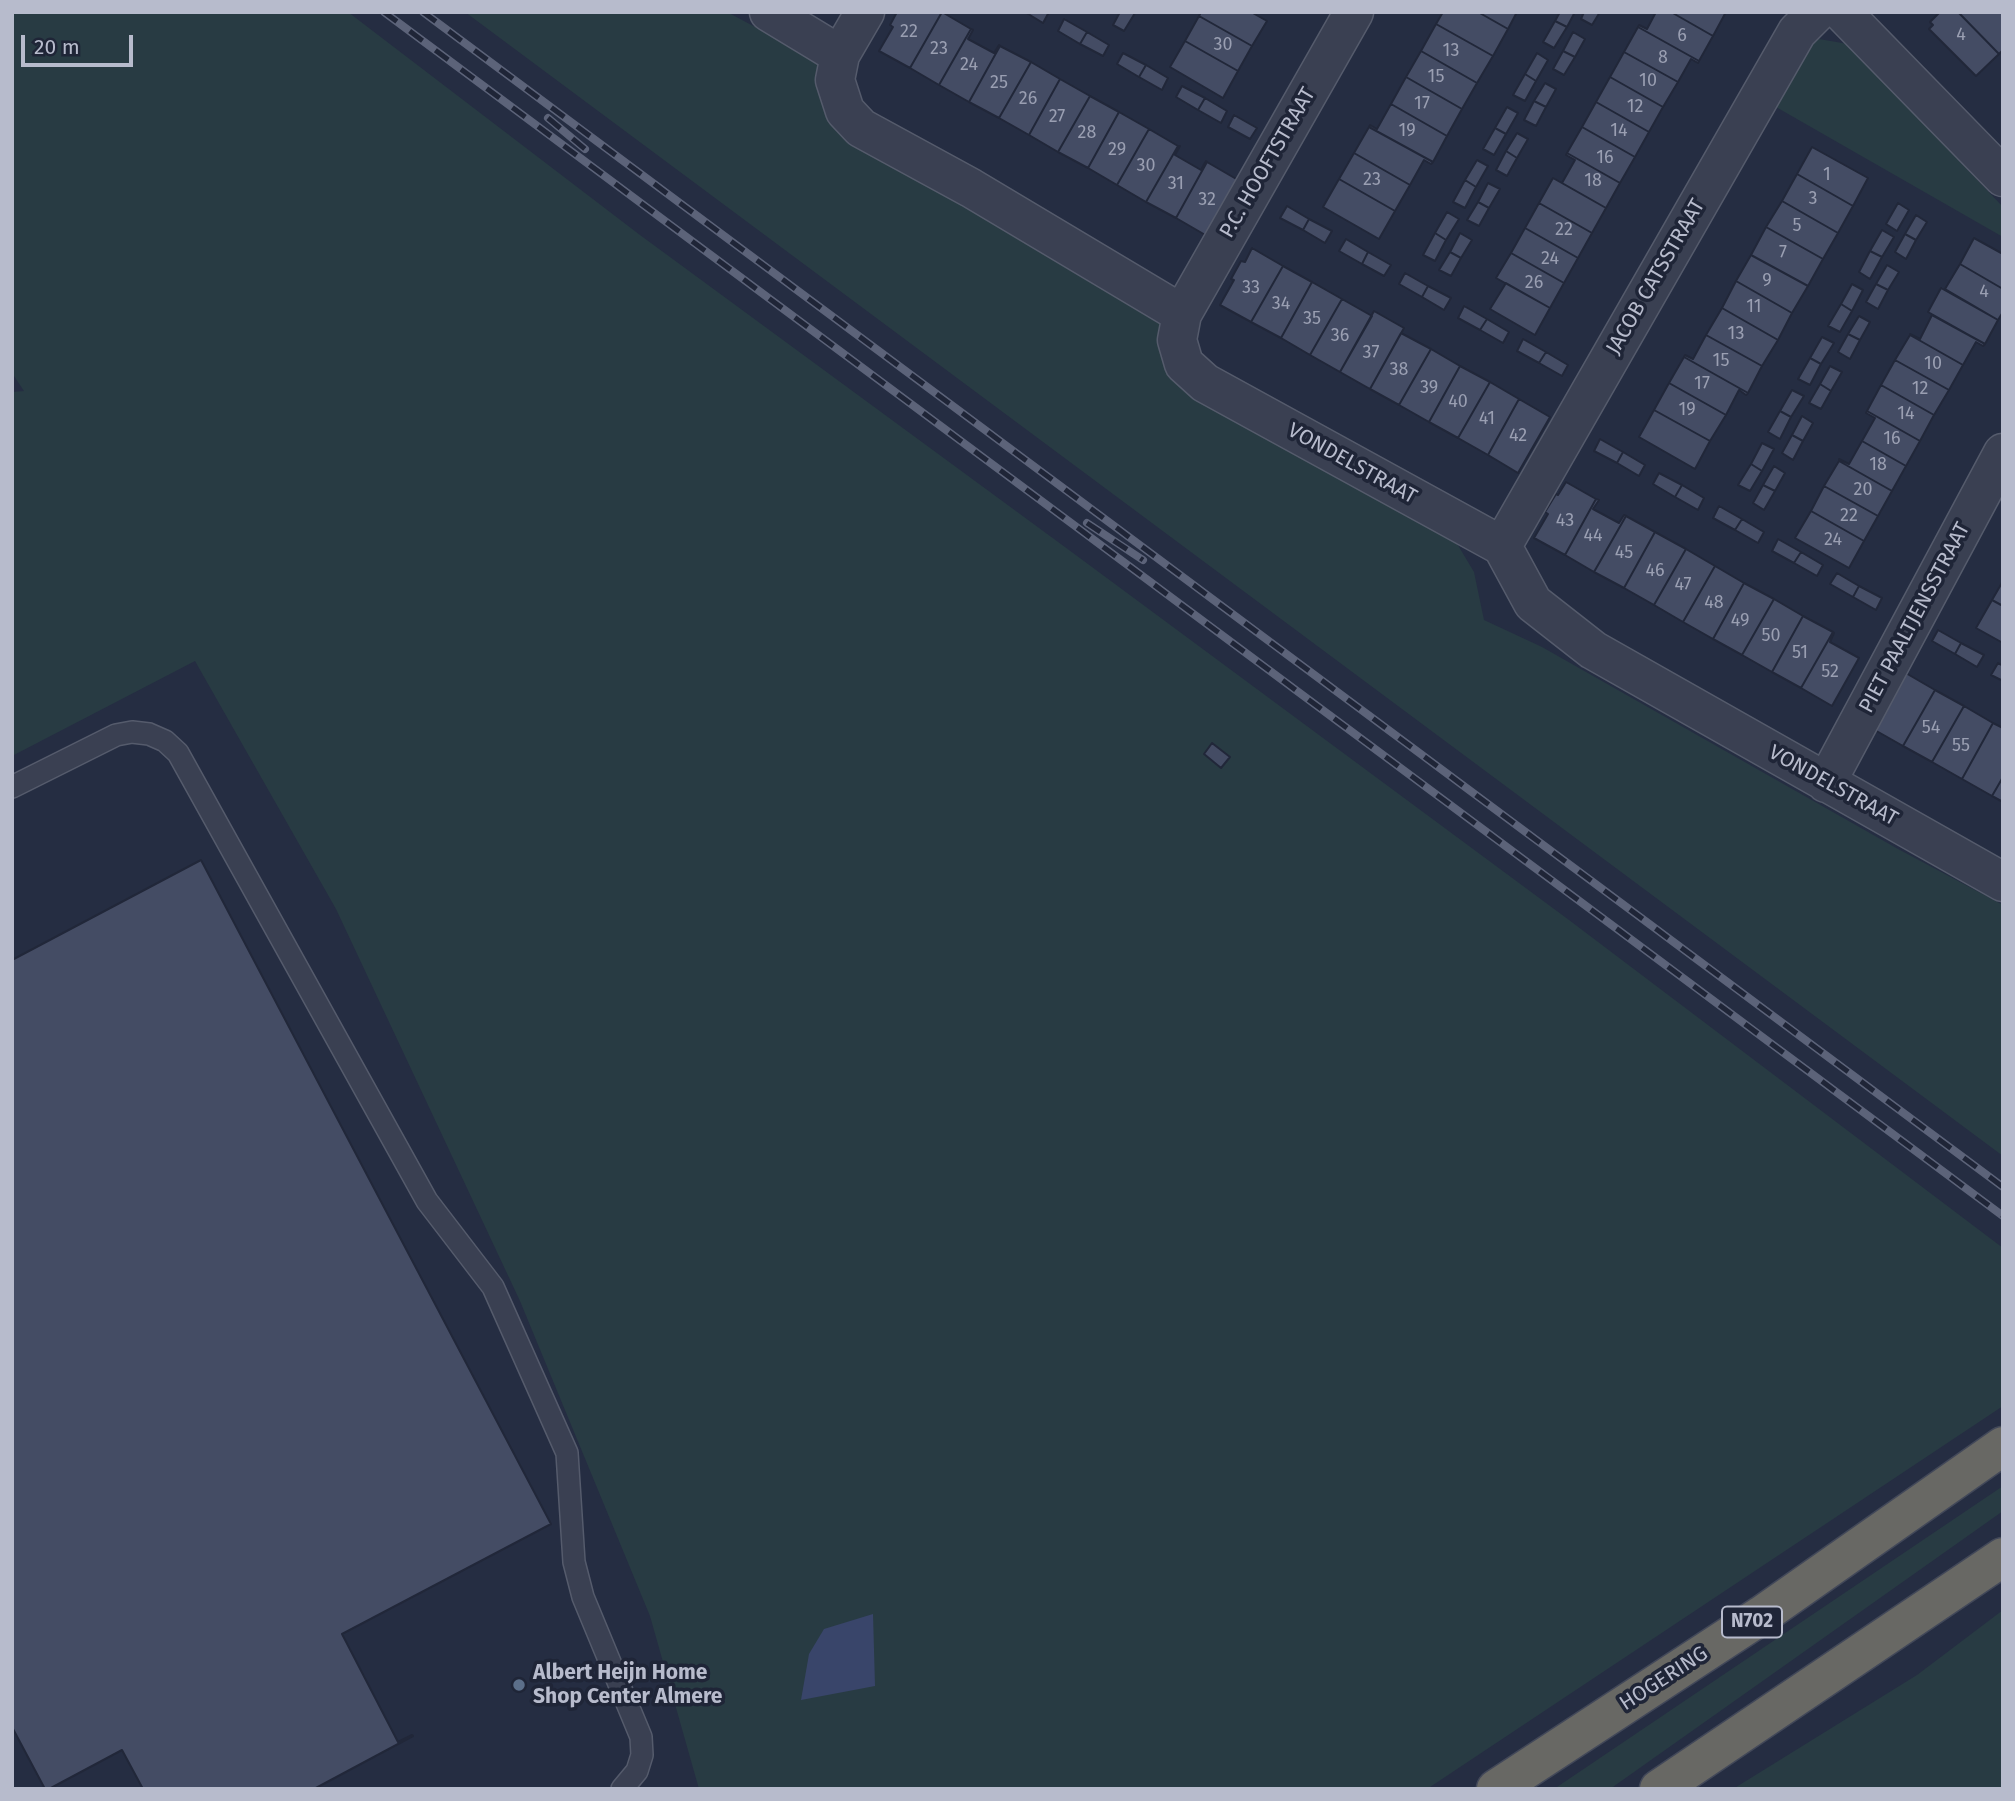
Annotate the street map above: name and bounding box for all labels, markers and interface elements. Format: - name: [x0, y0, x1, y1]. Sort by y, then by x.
- scale bar: [24, 21, 136, 65]
- house number: 22: [900, 21, 918, 43]
- house number: 4: [1956, 24, 1966, 46]
- house number: 6: [1677, 25, 1687, 47]
- text: 20 m: [34, 34, 80, 60]
- house number: 30: [1213, 34, 1233, 56]
- house number: 23: [930, 38, 948, 60]
- house number: 13: [1443, 40, 1459, 62]
- house number: 8: [1658, 47, 1668, 69]
- house number: 24: [960, 54, 978, 76]
- house number: 15: [1428, 66, 1444, 88]
- house number: 10: [1639, 70, 1657, 92]
- house number: 25: [990, 72, 1008, 94]
- street label: P.C. HOOFTSTRAAT: [1215, 83, 1321, 243]
- house number: 26: [1019, 88, 1037, 110]
- house number: 17: [1414, 93, 1430, 115]
- house number: 12: [1627, 96, 1643, 118]
- house number: 27: [1049, 106, 1065, 128]
- house number: 19: [1398, 120, 1416, 142]
- house number: 14: [1610, 120, 1628, 142]
- house number: 28: [1078, 122, 1096, 144]
- house number: 29: [1108, 139, 1126, 161]
- house number: 16: [1596, 147, 1614, 169]
- house number: 30: [1136, 155, 1156, 177]
- house number: 1: [1823, 164, 1831, 186]
- house number: 23: [1363, 169, 1381, 191]
- house number: 18: [1584, 170, 1602, 192]
- house number: 31: [1168, 173, 1184, 195]
- house number: 3: [1809, 188, 1817, 210]
- house number: 32: [1198, 189, 1216, 211]
- street label: JACOB CATSSTRAAT: [1601, 195, 1711, 359]
- house number: 5: [1792, 215, 1802, 237]
- house number: 22: [1555, 219, 1573, 241]
- house number: 7: [1779, 242, 1787, 264]
- house number: 24: [1541, 248, 1559, 270]
- house number: 9: [1762, 270, 1772, 292]
- house number: 26: [1525, 272, 1543, 294]
- house number: 33: [1242, 277, 1260, 299]
- house number: 4: [1979, 281, 1989, 303]
- house number: 34: [1272, 293, 1290, 315]
- house number: 11: [1746, 296, 1762, 318]
- house number: 35: [1303, 308, 1321, 330]
- house number: 13: [1728, 323, 1744, 345]
- house number: 36: [1331, 325, 1349, 347]
- house number: 37: [1363, 342, 1379, 364]
- house number: 15: [1713, 350, 1729, 372]
- house number: 10: [1924, 353, 1942, 375]
- house number: 38: [1390, 359, 1408, 381]
- house number: 17: [1694, 373, 1710, 395]
- house number: 39: [1420, 377, 1438, 399]
- house number: 12: [1912, 378, 1928, 400]
- house number: 40: [1448, 391, 1468, 413]
- house number: 19: [1678, 399, 1696, 421]
- house number: 14: [1897, 403, 1915, 425]
- house number: 41: [1479, 408, 1495, 430]
- street label: VONDELSTRAAT: [1283, 418, 1421, 510]
- house number: 42: [1509, 425, 1527, 447]
- house number: 16: [1883, 428, 1901, 450]
- house number: 18: [1869, 454, 1887, 476]
- house number: 20: [1854, 479, 1872, 501]
- house number: 22: [1840, 505, 1858, 527]
- house number: 43: [1556, 510, 1574, 532]
- street label: PIET PAALTJENSSTRAAT: [1854, 519, 1976, 717]
- house number: 44: [1583, 525, 1603, 547]
- house number: 24: [1824, 529, 1842, 551]
- house number: 45: [1615, 542, 1633, 564]
- house number: 46: [1645, 560, 1665, 582]
- house number: 47: [1674, 574, 1692, 596]
- house number: 48: [1704, 592, 1724, 614]
- house number: 49: [1731, 610, 1749, 632]
- house number: 50: [1761, 625, 1781, 647]
- house number: 51: [1792, 642, 1808, 664]
- house number: 52: [1821, 661, 1839, 683]
- house number: 54: [1922, 717, 1940, 739]
- house number: 55: [1952, 735, 1970, 757]
- street label: VONDELSTRAAT: [1764, 740, 1902, 832]
- road number: N702: [1722, 1606, 1782, 1638]
- street label: HOGERING: [1615, 1641, 1713, 1717]
- place label: Albert Heijn Home Shop Center Almere: [533, 1660, 722, 1710]
- marker: Albert Heijn Home Shop Center Almere: [511, 1677, 527, 1693]

